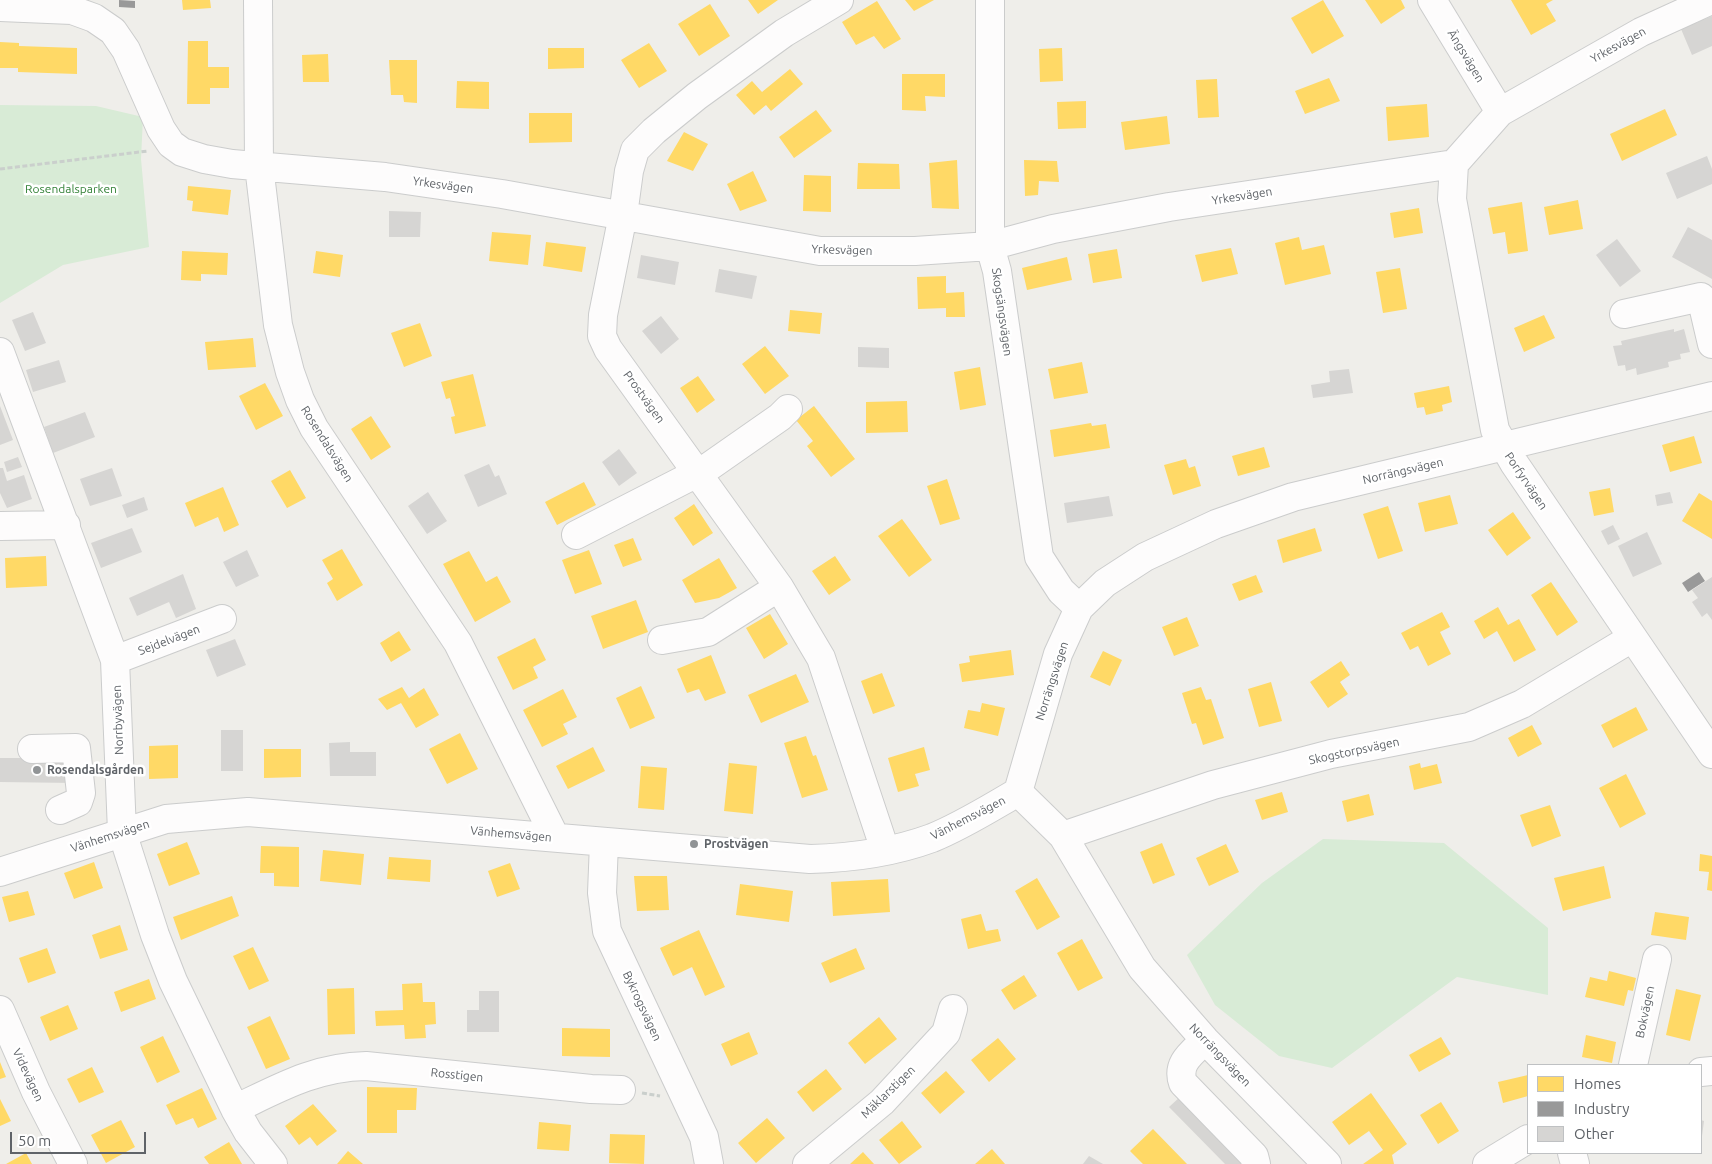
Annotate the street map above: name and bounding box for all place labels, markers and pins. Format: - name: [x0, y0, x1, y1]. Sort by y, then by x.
- place label: Rosendalsgården: [47, 763, 144, 777]
- marker: Rosendalsgården: [31, 764, 43, 776]
- place label: Prostvägen: [704, 837, 768, 851]
- marker: Prostvägen: [688, 838, 700, 850]

